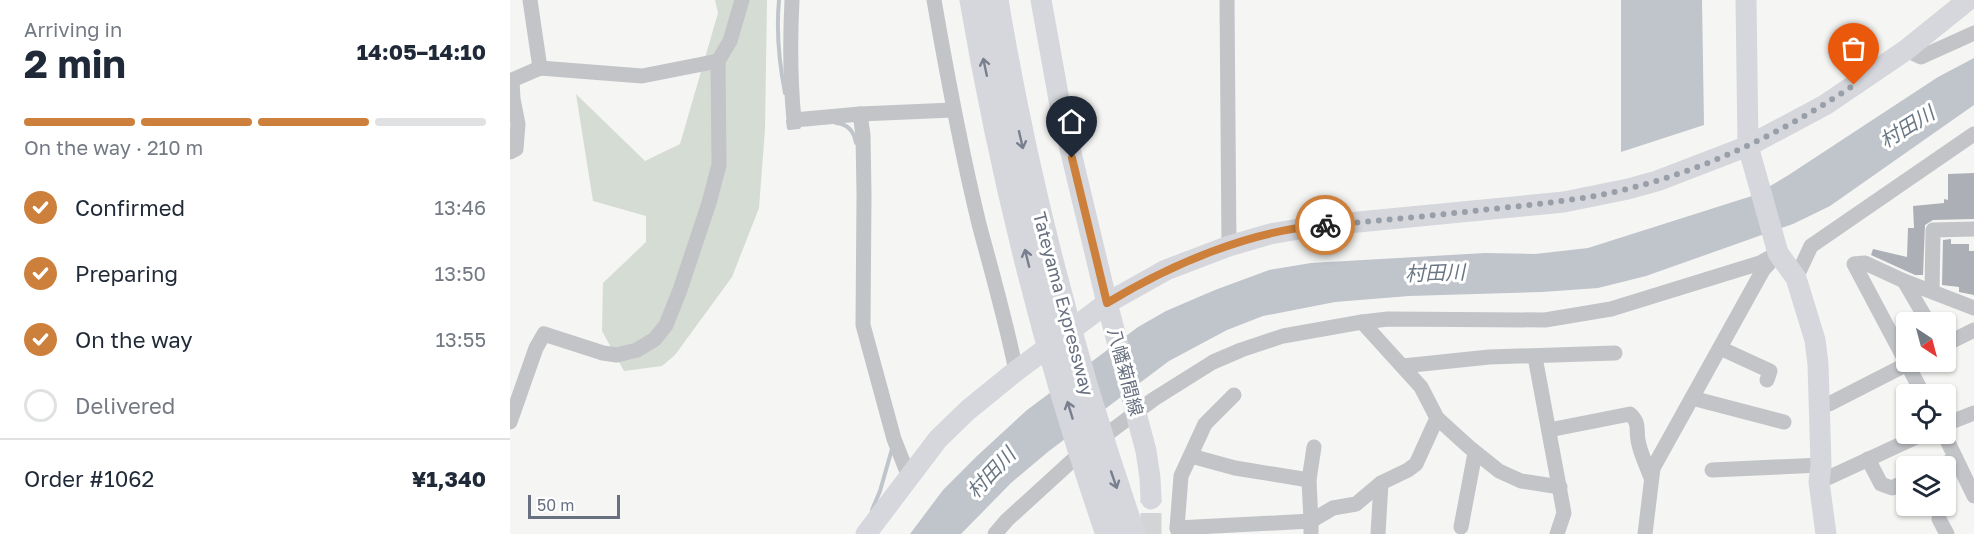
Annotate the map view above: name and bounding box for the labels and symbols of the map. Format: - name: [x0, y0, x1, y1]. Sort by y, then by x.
- pin: [1828, 23, 1879, 85]
- one-way arrow: [979, 58, 990, 78]
- pin: [1046, 96, 1097, 158]
- water label: 村田川: [1875, 99, 1940, 152]
- one-way arrow: [1016, 130, 1028, 149]
- courier: [1295, 195, 1355, 255]
- street label: Tateyama Expressway: [1029, 209, 1099, 398]
- one-way arrow: [1021, 248, 1033, 267]
- water label: 村田川: [1405, 259, 1467, 285]
- north arrow: [1896, 312, 1956, 372]
- street label: 八幡菊間線: [1104, 325, 1148, 418]
- one-way arrow: [1064, 401, 1075, 420]
- water label: 村田川: [961, 441, 1021, 502]
- one-way arrow: [1109, 470, 1120, 489]
- scale bar: [528, 492, 620, 520]

